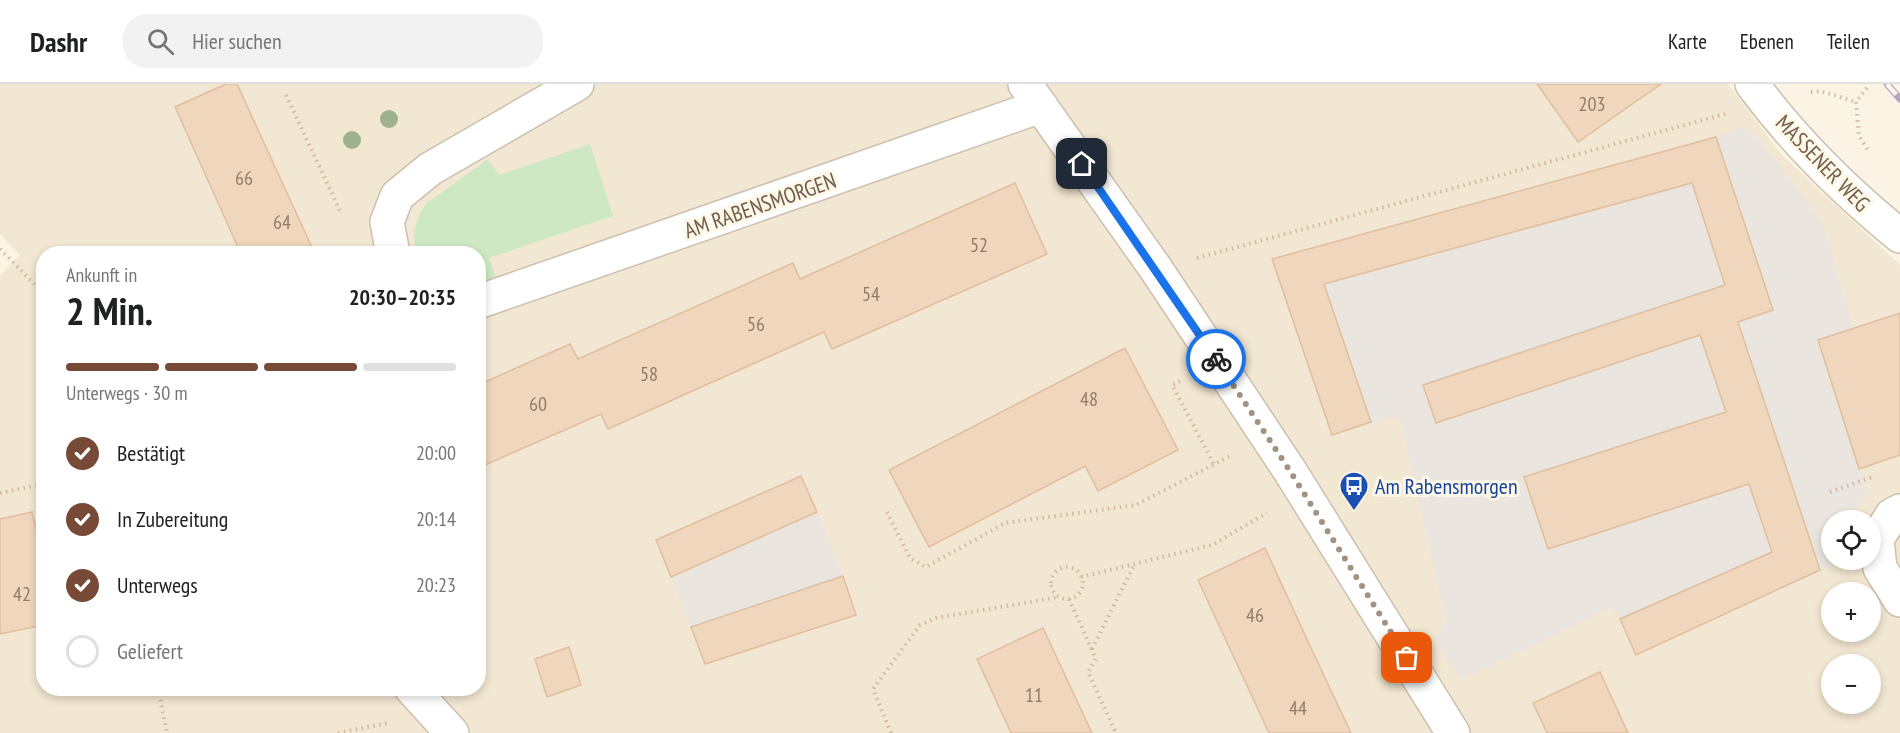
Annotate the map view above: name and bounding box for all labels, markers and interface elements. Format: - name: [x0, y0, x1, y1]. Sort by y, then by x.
- search box: [123, 14, 543, 68]
- text: Dashr: [30, 23, 87, 60]
- icon: search: [144, 25, 177, 58]
- text: Hier suchen: [192, 27, 282, 55]
- text: Karte: [1668, 28, 1707, 55]
- text: Ebenen: [1740, 28, 1794, 55]
- text: Teilen: [1827, 28, 1870, 55]
- house number: 203: [1579, 91, 1606, 117]
- street label: MASSENER WEG: [1770, 109, 1876, 217]
- pin: [1056, 138, 1107, 189]
- icon: home: [1065, 147, 1098, 180]
- house number: 66: [235, 165, 253, 191]
- street label: AM RABENSMORGEN: [680, 166, 840, 244]
- house number: 64: [273, 209, 291, 235]
- house number: 52: [970, 232, 988, 258]
- text: Ankunft in: [66, 262, 137, 288]
- house number: 54: [862, 281, 880, 307]
- text: 20:30–20:35: [349, 283, 456, 311]
- text: 2 Min.: [66, 285, 153, 336]
- house number: 56: [747, 311, 765, 337]
- courier: [1186, 329, 1246, 389]
- icon: bike: [1200, 343, 1233, 376]
- house number: 58: [640, 361, 658, 387]
- text: Unterwegs · 30 m: [66, 380, 187, 406]
- house number: 48: [1080, 386, 1098, 412]
- house number: 60: [529, 391, 547, 417]
- icon: check: [66, 437, 99, 470]
- text: Bestätigt: [117, 439, 185, 467]
- text: 20:00: [416, 440, 456, 466]
- bus stop icon: Am Rabensmorgen: [1338, 470, 1370, 512]
- place label: Am Rabensmorgen: [1375, 472, 1518, 500]
- icon: check: [66, 503, 99, 536]
- text: In Zubereitung: [117, 505, 228, 533]
- text: 20:14: [416, 506, 456, 532]
- map controls: [1821, 510, 1881, 714]
- button: locate: [1821, 510, 1881, 570]
- icon: check: [66, 569, 99, 602]
- text: Unterwegs: [117, 571, 198, 599]
- text: 20:23: [416, 572, 456, 598]
- house number: 42: [13, 581, 31, 607]
- button: +: [1821, 582, 1881, 642]
- house number: 46: [1246, 602, 1264, 628]
- pin: [1381, 632, 1432, 683]
- text: Geliefert: [117, 637, 183, 665]
- icon: bag: [1390, 641, 1423, 674]
- button: −: [1821, 654, 1881, 714]
- house number: 11: [1025, 682, 1043, 708]
- house number: 44: [1289, 695, 1307, 721]

